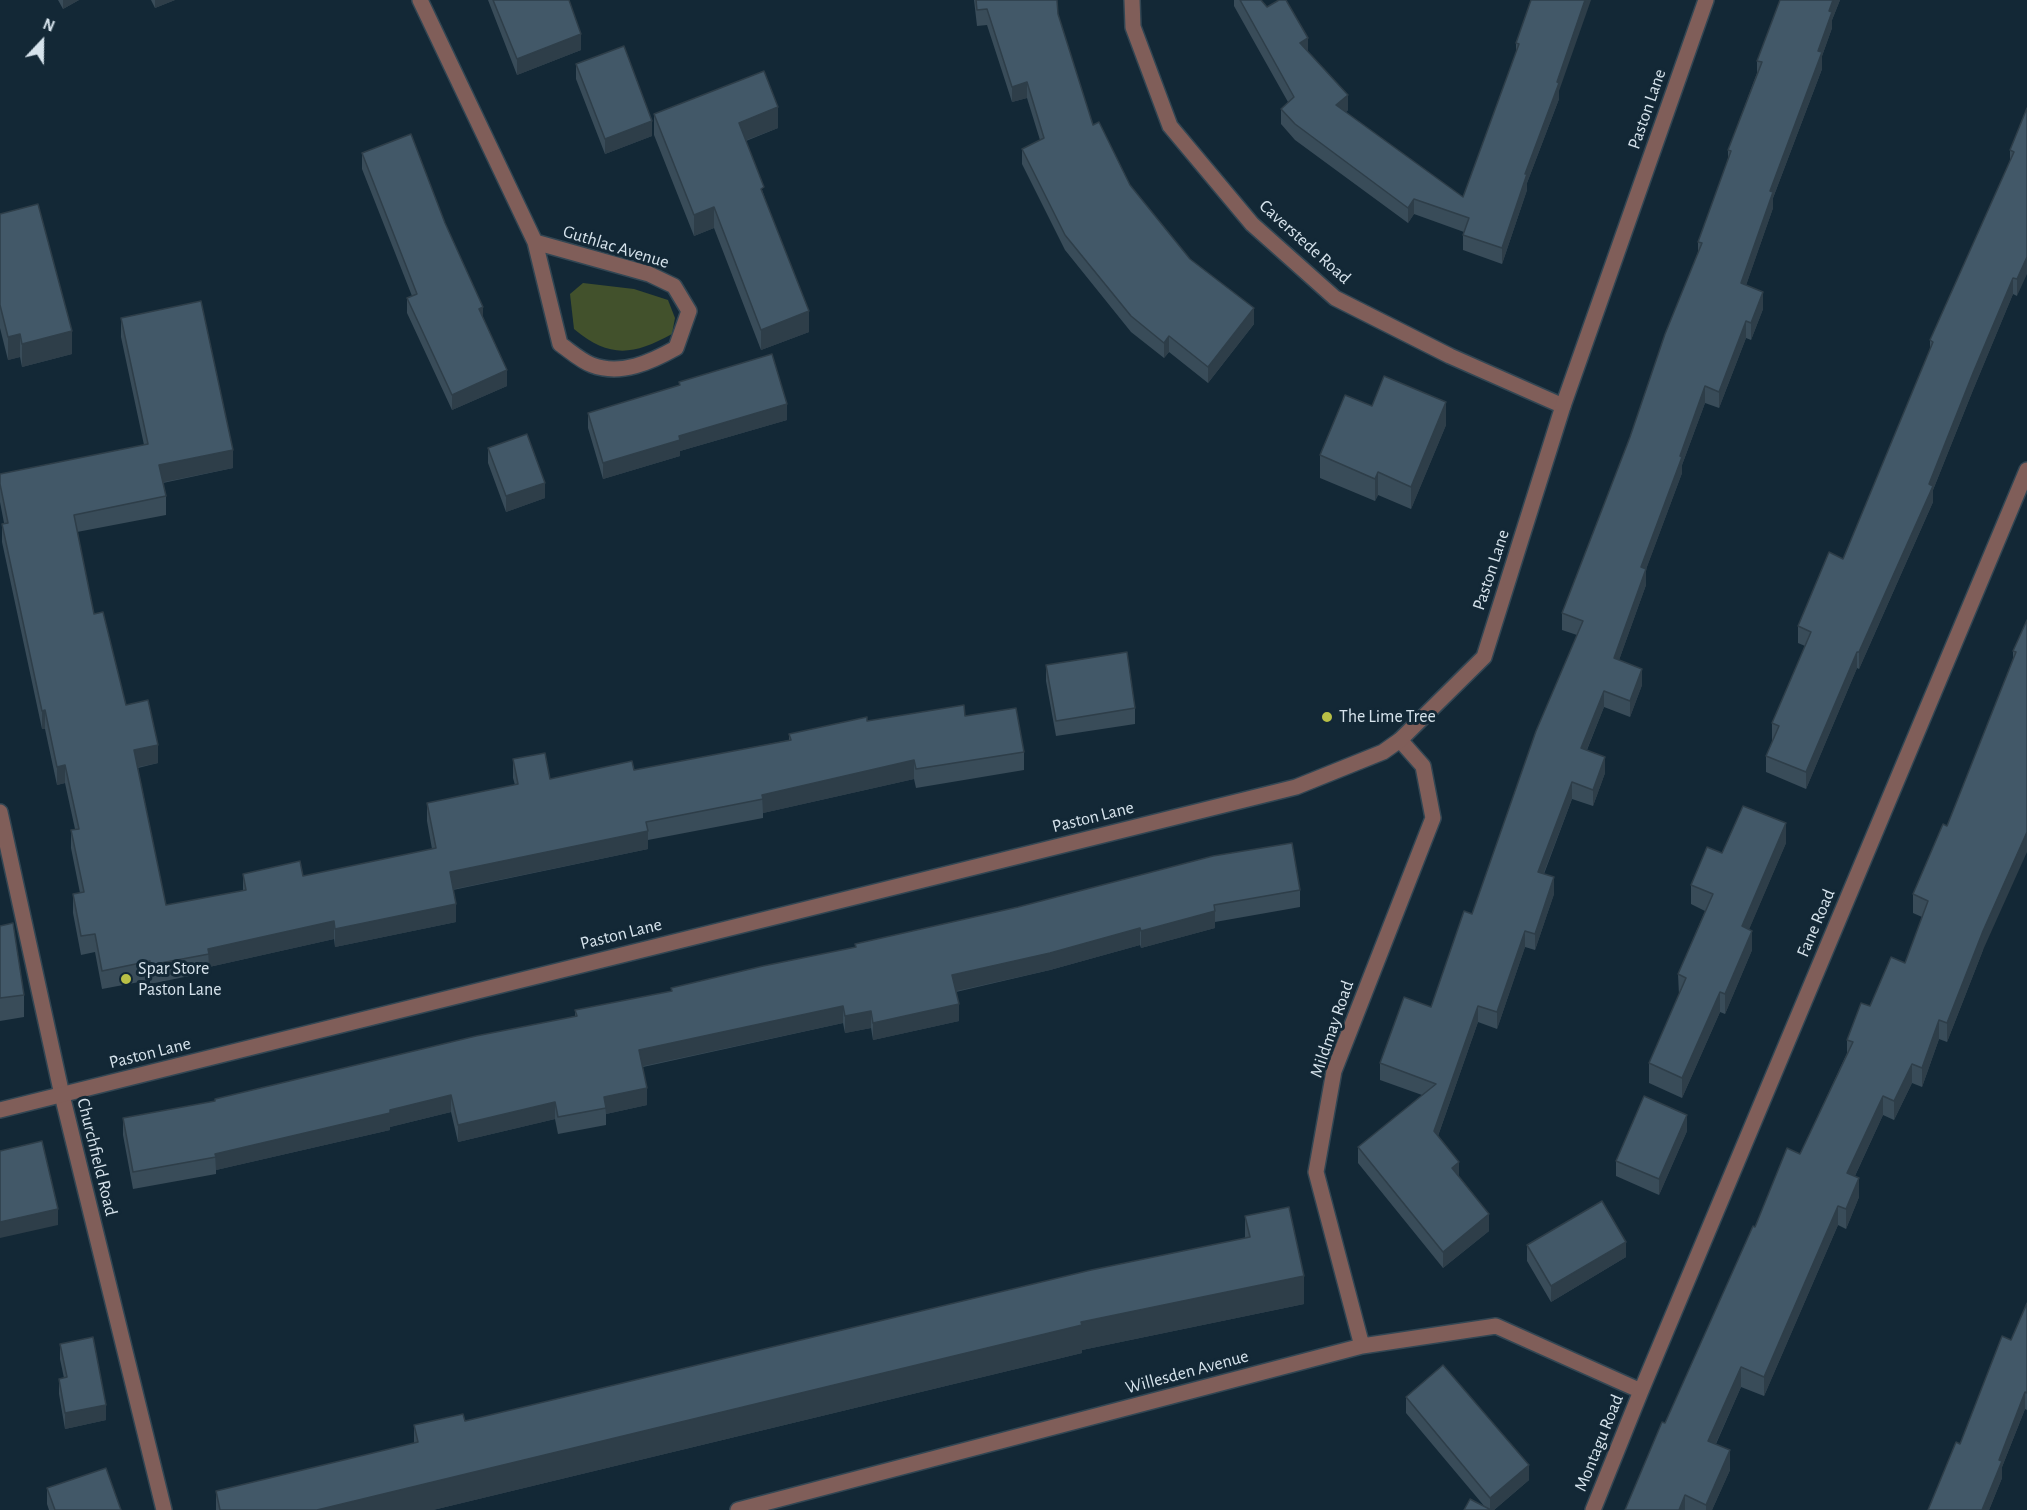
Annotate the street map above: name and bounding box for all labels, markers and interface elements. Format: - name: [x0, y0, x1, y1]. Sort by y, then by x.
- north arrow: [12, 12, 72, 72]
- text: N: [41, 16, 57, 35]
- street label: Paston Lane: [1623, 66, 1671, 152]
- street label: Caverstede Road: [1255, 195, 1355, 289]
- street label: Guthlac Avenue: [560, 221, 672, 273]
- street label: Paston Lane: [1468, 527, 1514, 613]
- place label: The Lime Tree: [1339, 706, 1436, 728]
- marker: The Lime Tree: [1320, 710, 1334, 724]
- street label: Paston Lane: [1050, 796, 1136, 838]
- street label: Fane Road: [1792, 886, 1840, 960]
- street label: Paston Lane: [578, 913, 664, 955]
- place label: Spar Store Paston Lane: [138, 958, 221, 1000]
- marker: Spar Store Paston Lane: [119, 972, 133, 986]
- street label: Mildmay Road: [1305, 978, 1359, 1080]
- street label: Paston Lane: [107, 1032, 193, 1074]
- street label: Churchfield Road: [72, 1096, 122, 1218]
- street label: Willesden Avenue: [1123, 1345, 1251, 1399]
- street label: Montagu Road: [1570, 1391, 1628, 1495]

